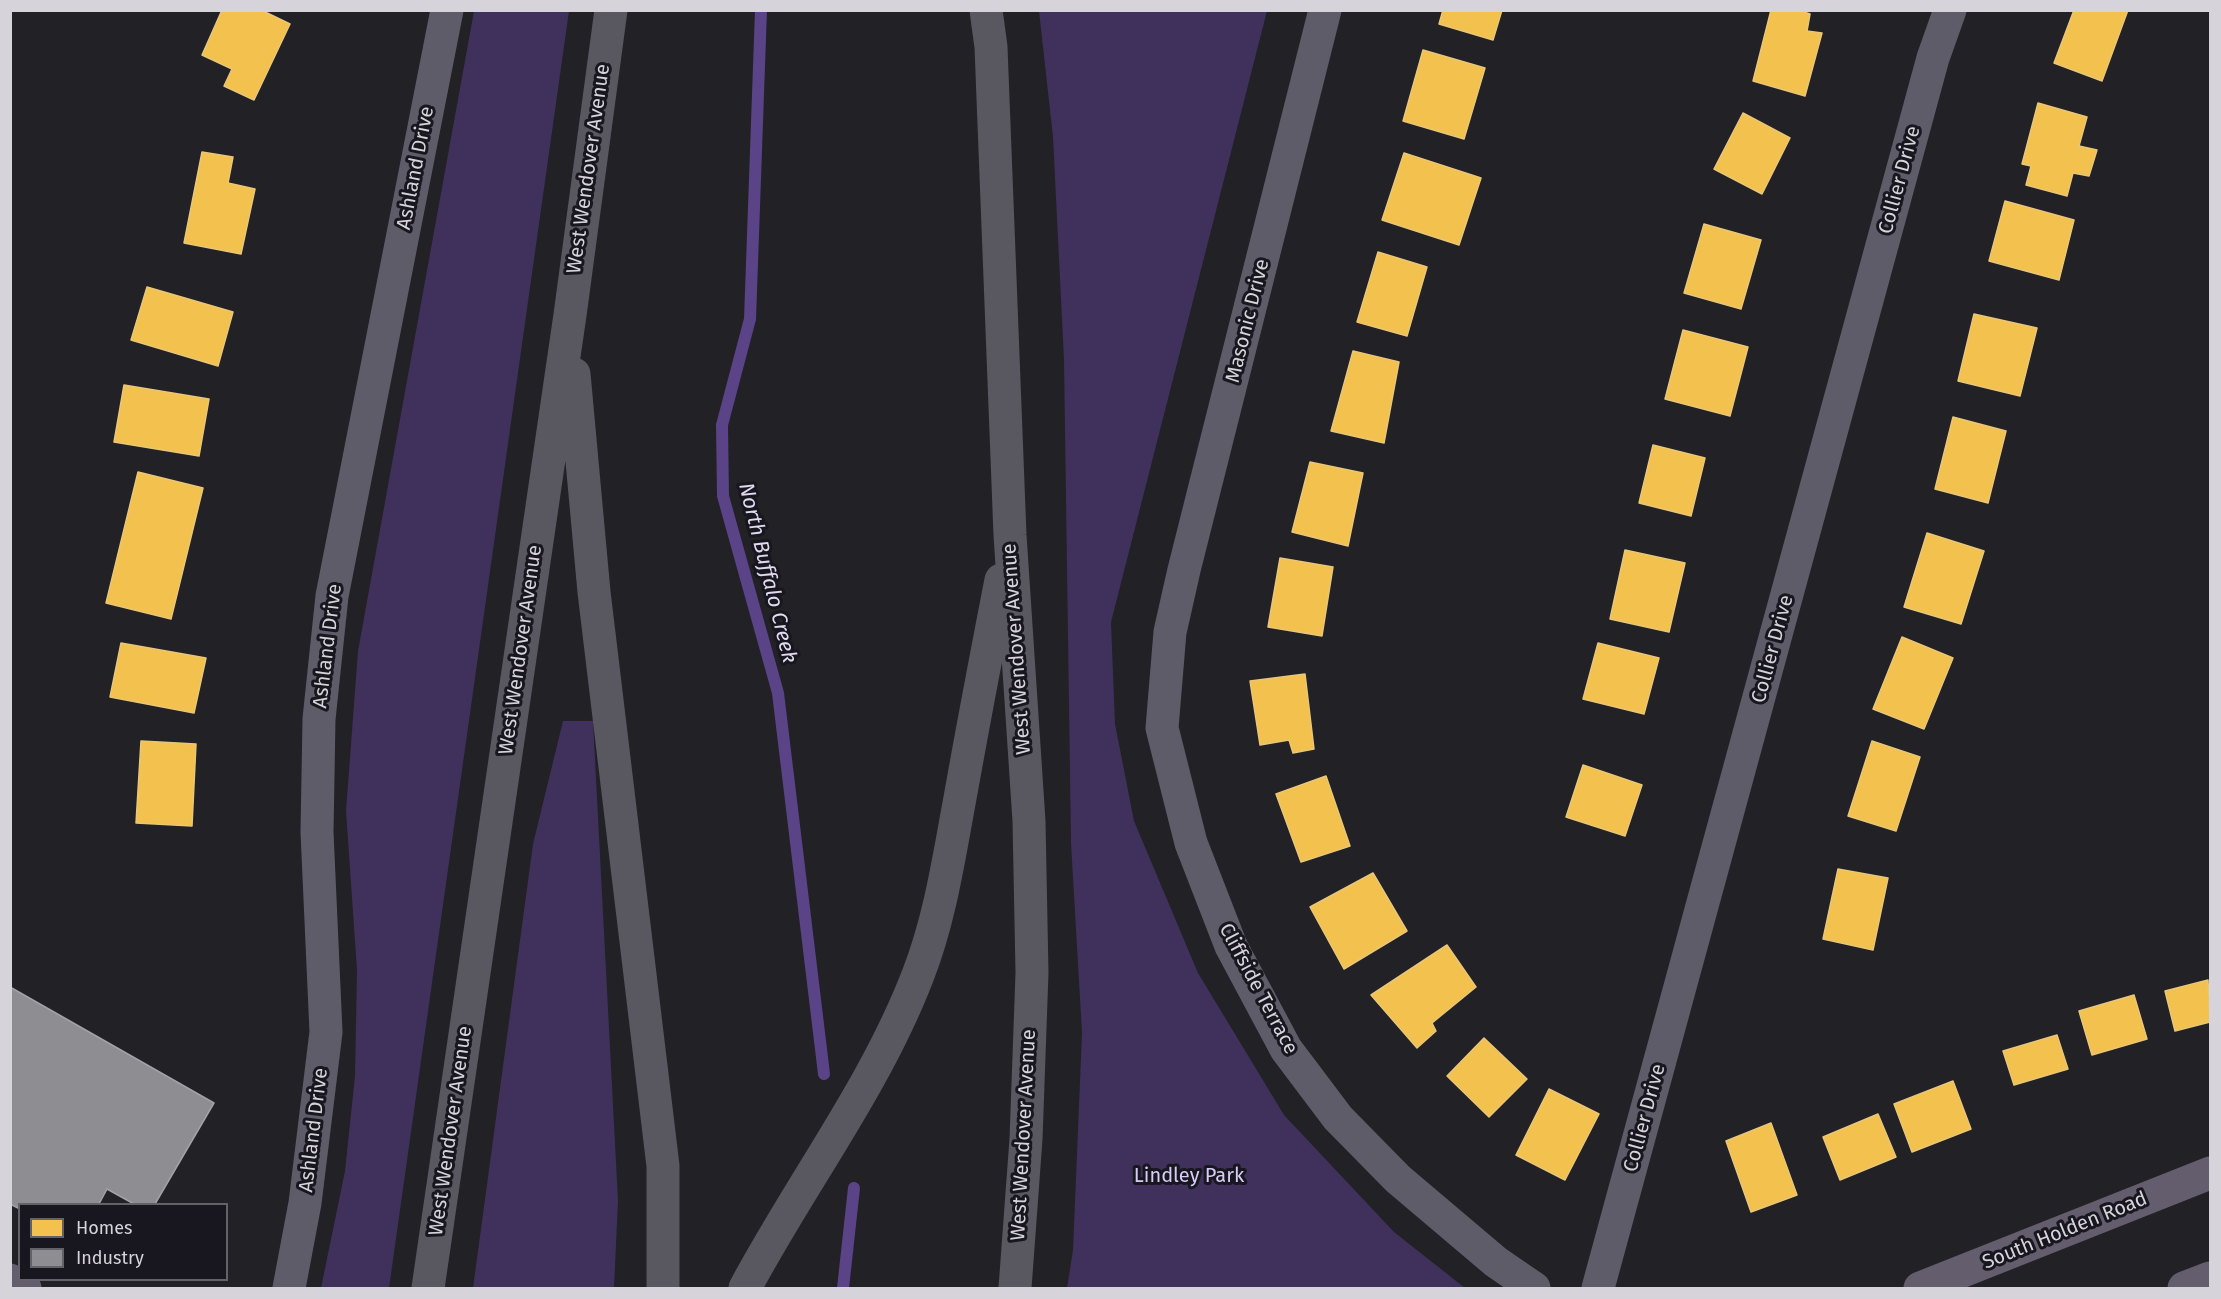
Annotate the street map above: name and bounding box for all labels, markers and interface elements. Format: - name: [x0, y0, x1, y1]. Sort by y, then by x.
- street label: West Wendover Avenue: [562, 63, 616, 275]
- street label: Ashland Drive: [392, 104, 440, 232]
- street label: Collier Drive: [1874, 123, 1926, 237]
- street label: Masonic Drive: [1221, 257, 1275, 385]
- water label: North Buffalo Creek: [732, 480, 802, 666]
- street label: West Wendover Avenue: [998, 543, 1036, 755]
- street label: West Wendover Avenue: [494, 544, 548, 756]
- street label: Ashland Drive: [308, 582, 348, 710]
- street label: Collier Drive: [1747, 592, 1799, 706]
- street label: Cliffside Terrace: [1213, 919, 1303, 1059]
- street label: West Wendover Avenue: [424, 1025, 478, 1237]
- street label: West Wendover Avenue: [1006, 1029, 1042, 1241]
- street label: Collier Drive: [1619, 1061, 1671, 1175]
- street label: Ashland Drive: [294, 1066, 334, 1194]
- park label: Lindley Park: [1134, 1164, 1244, 1188]
- street label: South Holden Road: [1979, 1187, 2151, 1275]
- legend: [18, 1203, 228, 1281]
- text: Homes: [76, 1217, 132, 1239]
- text: Industry: [76, 1247, 144, 1269]

